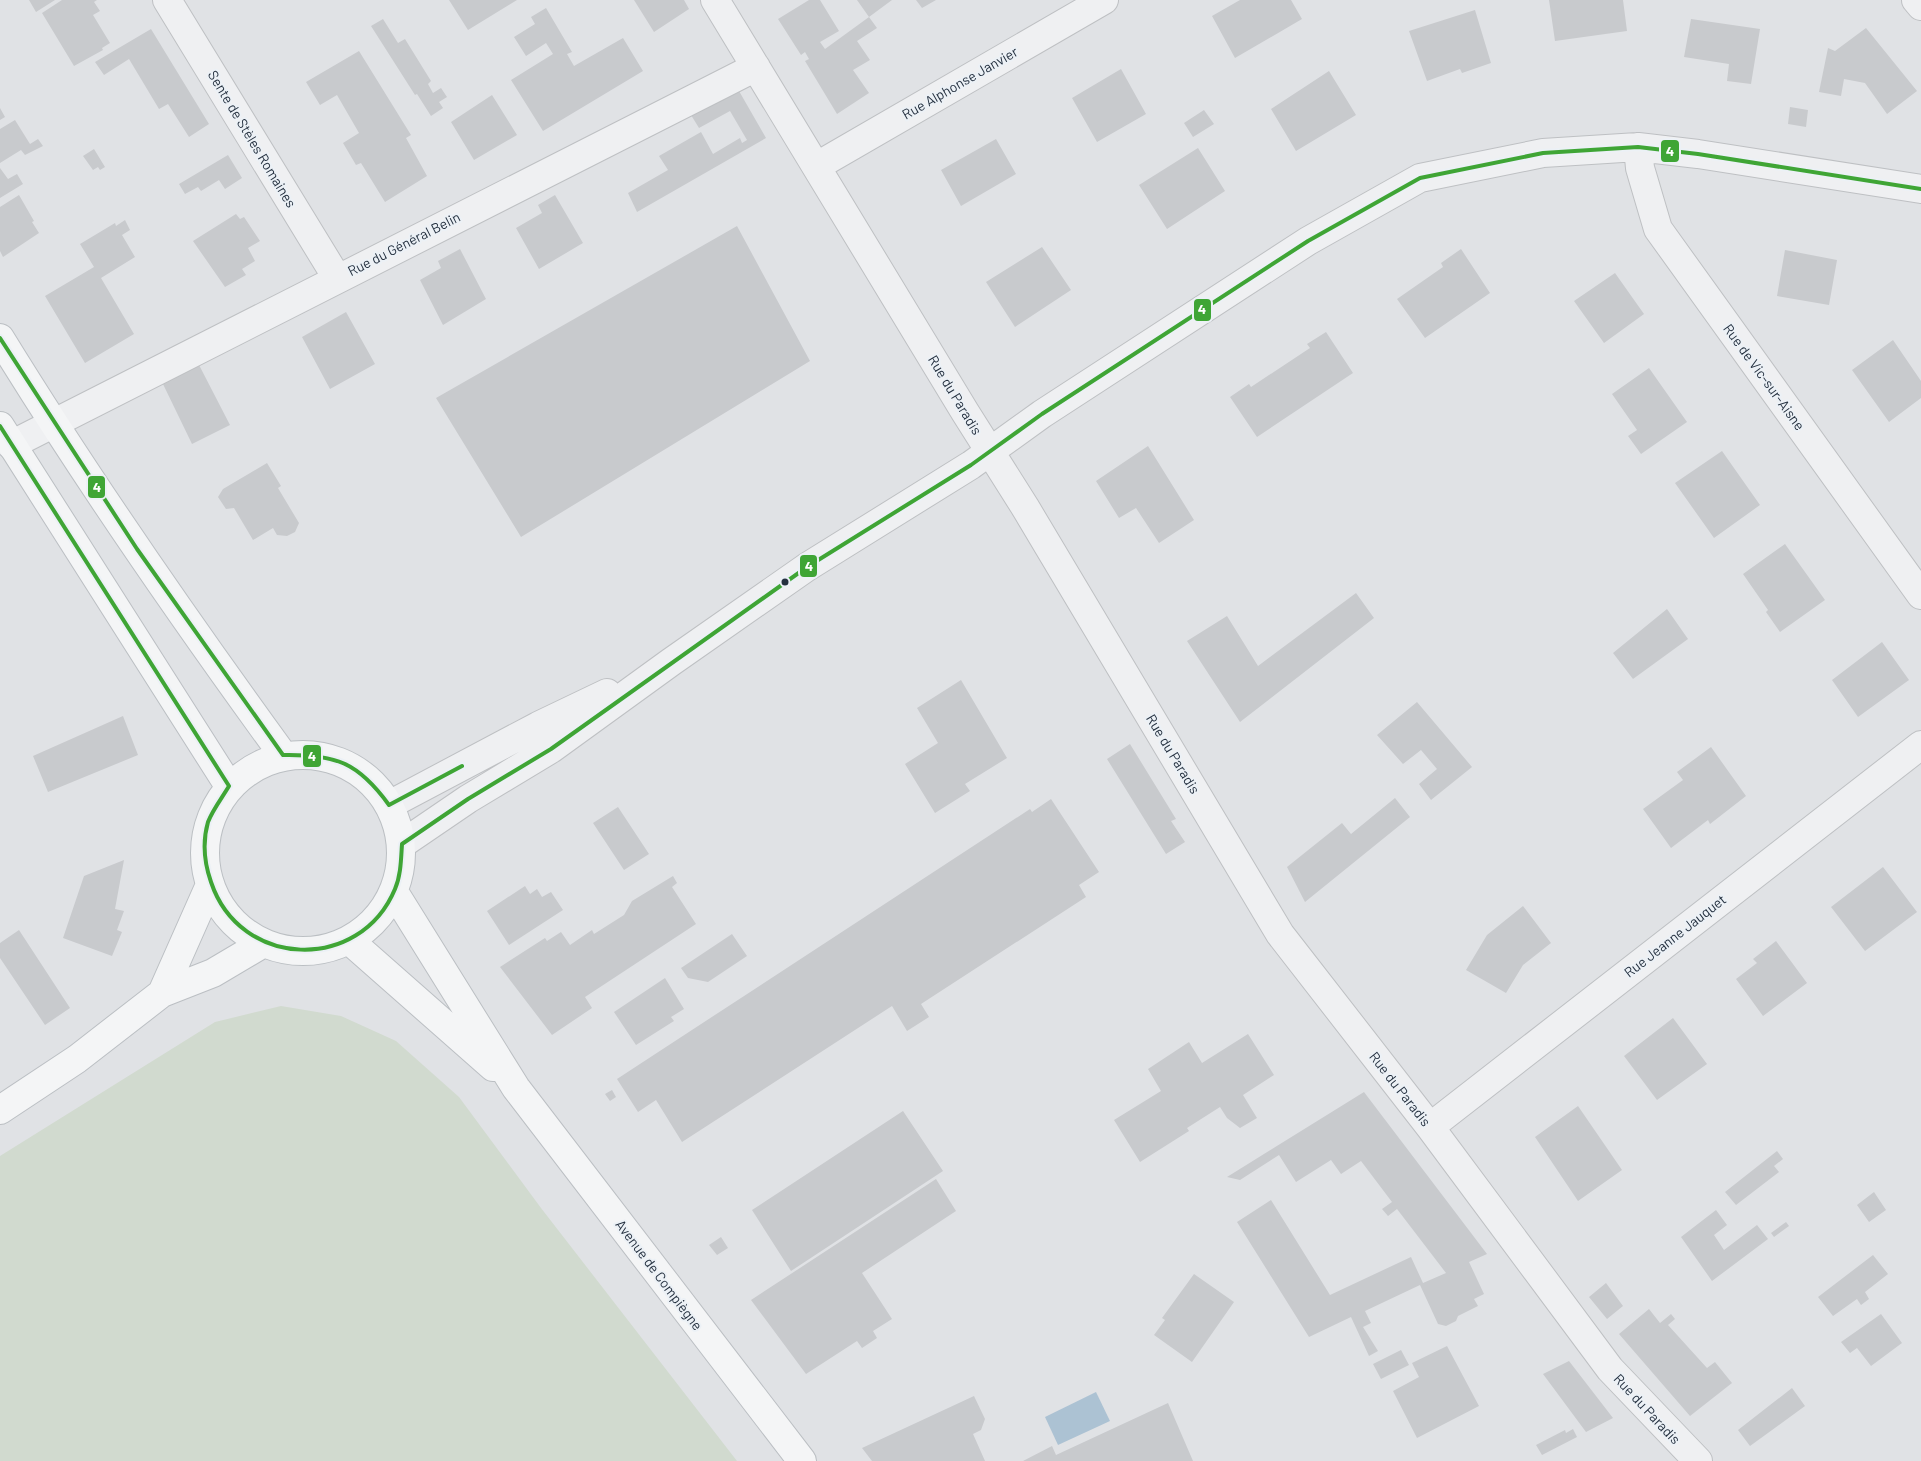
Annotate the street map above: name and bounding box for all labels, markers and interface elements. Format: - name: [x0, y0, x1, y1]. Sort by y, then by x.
- street label: Rue Alphonse Janvier: [899, 42, 1021, 123]
- street label: Sente de Stèles Romaines: [205, 67, 300, 211]
- line badge: 4: [1660, 139, 1680, 163]
- text: 4: [1666, 142, 1674, 159]
- street label: Rue du Général Belin: [345, 208, 463, 279]
- line badge: 4: [1193, 298, 1212, 322]
- text: 4: [1198, 300, 1206, 317]
- street label: Rue de Vic-sur-Aisne: [1720, 320, 1809, 433]
- street label: Rue du Paradis: [925, 352, 986, 438]
- line badge: 4: [87, 475, 106, 499]
- text: 4: [93, 478, 101, 495]
- line badge: 4: [799, 554, 818, 578]
- text: 4: [805, 557, 813, 574]
- unlabelled marker: [780, 577, 790, 587]
- street label: Rue du Paradis: [1143, 711, 1204, 797]
- line badge: 4: [302, 744, 322, 768]
- text: 4: [308, 747, 316, 764]
- street label: Rue Jeanne Jauquet: [1620, 891, 1729, 981]
- street label: Rue du Paradis: [1366, 1048, 1435, 1130]
- street label: Avenue de Compiègne: [612, 1216, 707, 1333]
- street label: Rue du Paradis: [1611, 1370, 1684, 1448]

